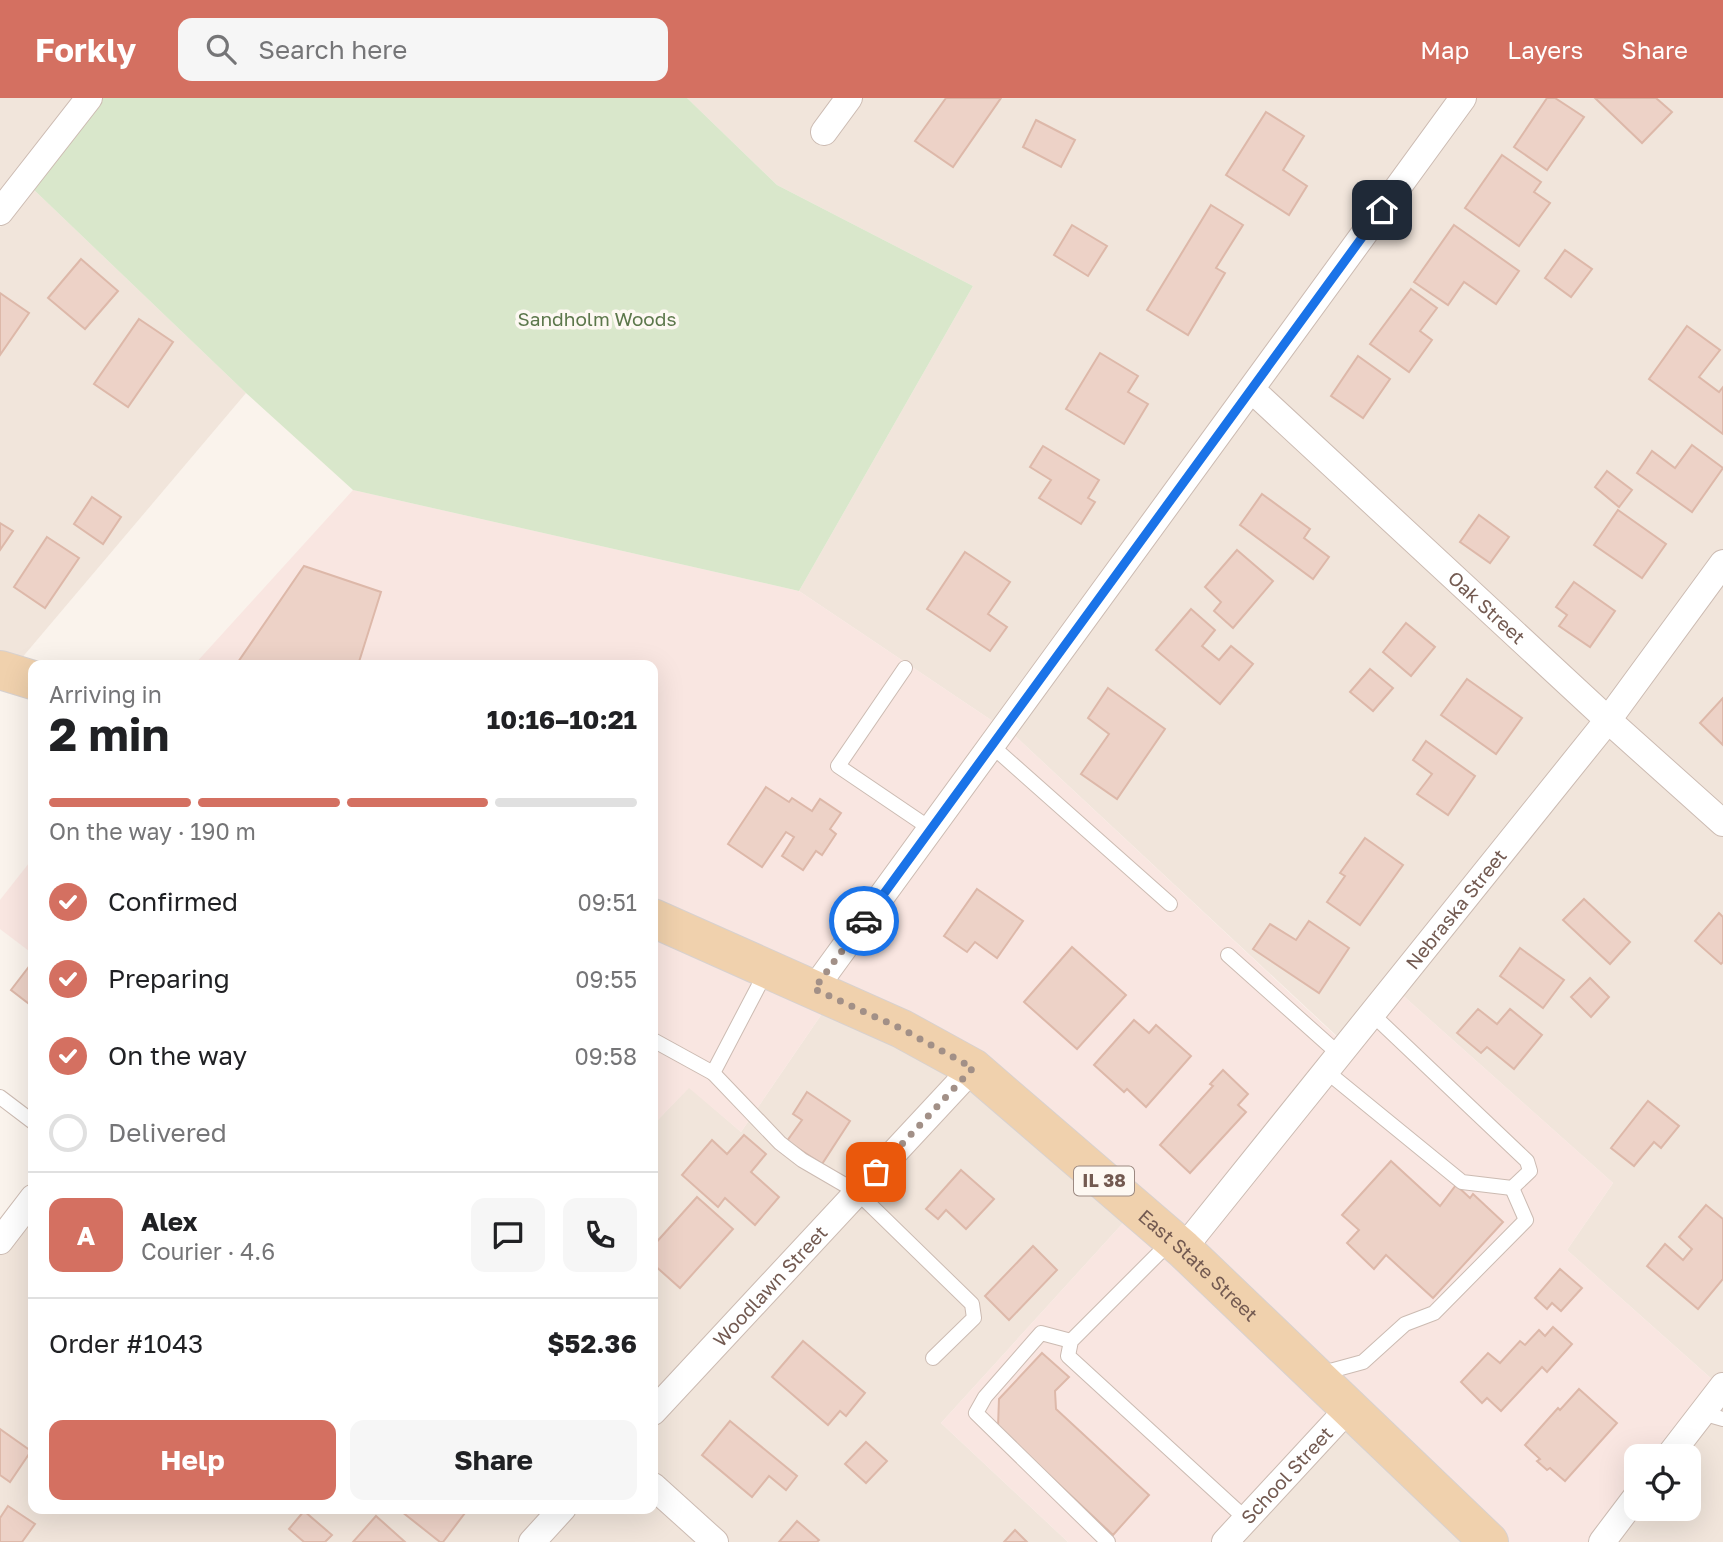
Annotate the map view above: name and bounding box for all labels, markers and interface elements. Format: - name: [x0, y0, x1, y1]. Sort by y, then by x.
- search box: [178, 18, 668, 81]
- text: Forkly: [35, 30, 136, 69]
- icon: search: [202, 30, 240, 68]
- text: Search here: [258, 34, 407, 65]
- text: Map: [1420, 35, 1469, 64]
- text: Layers: [1507, 35, 1583, 64]
- text: Share: [1621, 35, 1688, 64]
- pin: [1352, 180, 1412, 240]
- icon: home: [1363, 191, 1401, 229]
- park label: Sandholm Woods: [517, 307, 677, 330]
- street label: Oak Street: [1444, 566, 1530, 648]
- text: Arriving in: [49, 680, 162, 708]
- text: 10:16–10:21: [487, 704, 637, 735]
- text: 2 min: [49, 706, 169, 761]
- text: On the way · 190 m: [49, 817, 256, 845]
- street label: Nebraska Street: [1400, 844, 1511, 974]
- icon: check: [49, 883, 87, 921]
- text: Confirmed: [108, 886, 238, 917]
- courier: [829, 886, 899, 956]
- text: 09:51: [577, 888, 637, 916]
- icon: car: [845, 902, 883, 940]
- icon: check: [49, 960, 87, 998]
- text: Preparing: [108, 963, 230, 994]
- text: 09:55: [575, 965, 637, 993]
- icon: check: [49, 1037, 87, 1075]
- text: On the way: [108, 1040, 247, 1071]
- text: 09:58: [575, 1042, 637, 1070]
- text: Delivered: [108, 1117, 227, 1148]
- pin: [846, 1142, 906, 1202]
- icon: bag: [857, 1153, 895, 1191]
- road number: IL 38: [1074, 1166, 1134, 1196]
- button: chat: [471, 1198, 545, 1272]
- button: phone: [563, 1198, 637, 1272]
- street label: East State Street: [1134, 1204, 1263, 1326]
- text: Alex: [141, 1206, 198, 1237]
- text: A: [77, 1220, 95, 1251]
- street label: Woodlawn Street: [708, 1220, 832, 1351]
- text: Courier · 4.6: [141, 1237, 275, 1265]
- text: Order #1043: [49, 1328, 203, 1359]
- text: $52.36: [547, 1328, 637, 1359]
- button: Help: [49, 1420, 336, 1500]
- button: Share: [350, 1420, 637, 1500]
- street label: School Street: [1236, 1421, 1337, 1528]
- map controls: [1624, 1444, 1701, 1521]
- button: locate: [1624, 1444, 1701, 1521]

